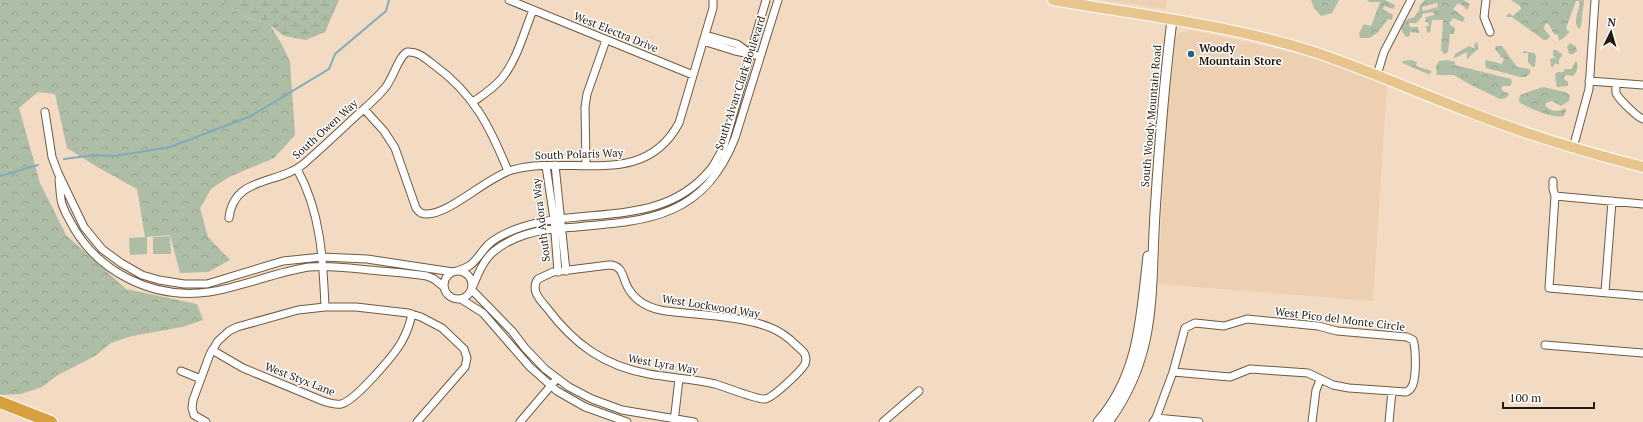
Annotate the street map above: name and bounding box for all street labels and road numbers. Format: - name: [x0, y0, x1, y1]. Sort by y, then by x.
- street label: West Electra Drive: [572, 9, 661, 55]
- street label: South Alvan Clark Boulevard: [712, 14, 768, 152]
- street label: South Woody Mountain Road: [1138, 44, 1164, 188]
- street label: South Owen Way: [289, 96, 361, 162]
- street label: South Polaris Way: [535, 145, 624, 163]
- street label: South Adora Way: [529, 177, 553, 263]
- street label: West Lockwood Way: [661, 291, 761, 321]
- street label: West Pico del Monte Circle: [1274, 304, 1406, 334]
- street label: West Lyra Way: [627, 351, 700, 377]
- street label: West Styx Lane: [263, 359, 338, 399]

